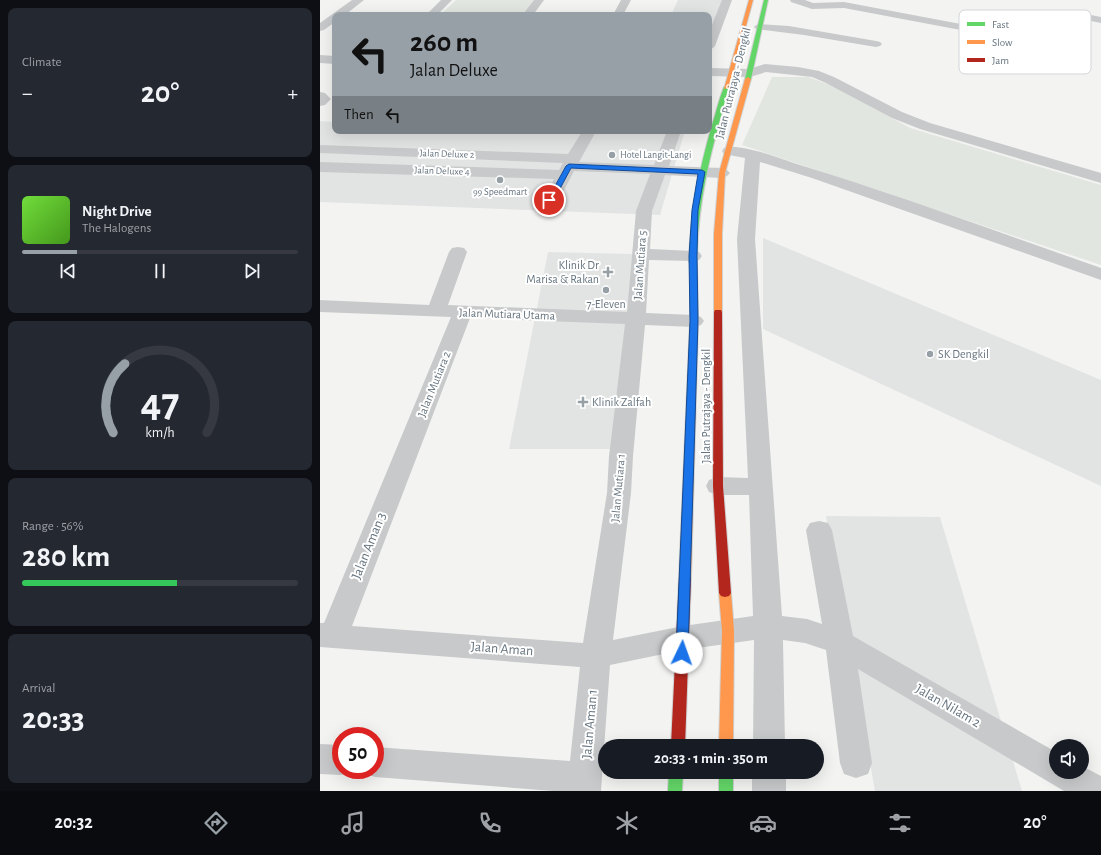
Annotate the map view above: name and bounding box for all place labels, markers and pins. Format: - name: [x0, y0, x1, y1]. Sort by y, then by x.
- marker: Hotel Langit-Langi: [607, 150, 617, 160]
- place label: Hotel Langit-Langi: [620, 150, 691, 160]
- marker: 99 Speedmart: [495, 175, 505, 185]
- pin: [532, 183, 566, 217]
- place label: 99 Speedmart: [473, 187, 528, 197]
- place label: Klinik Dr Marisa & Rakan: [526, 259, 599, 285]
- marker: Klinik Dr Marisa & Rakan: [602, 266, 614, 278]
- marker: 7-Eleven: [601, 285, 611, 295]
- place label: 7-Eleven: [586, 298, 626, 310]
- place label: SK Dengkil: [938, 348, 989, 360]
- marker: SK Dengkil: [925, 349, 935, 359]
- marker: Klinik Zalfah: [577, 396, 589, 408]
- place label: Klinik Zalfah: [592, 396, 651, 408]

